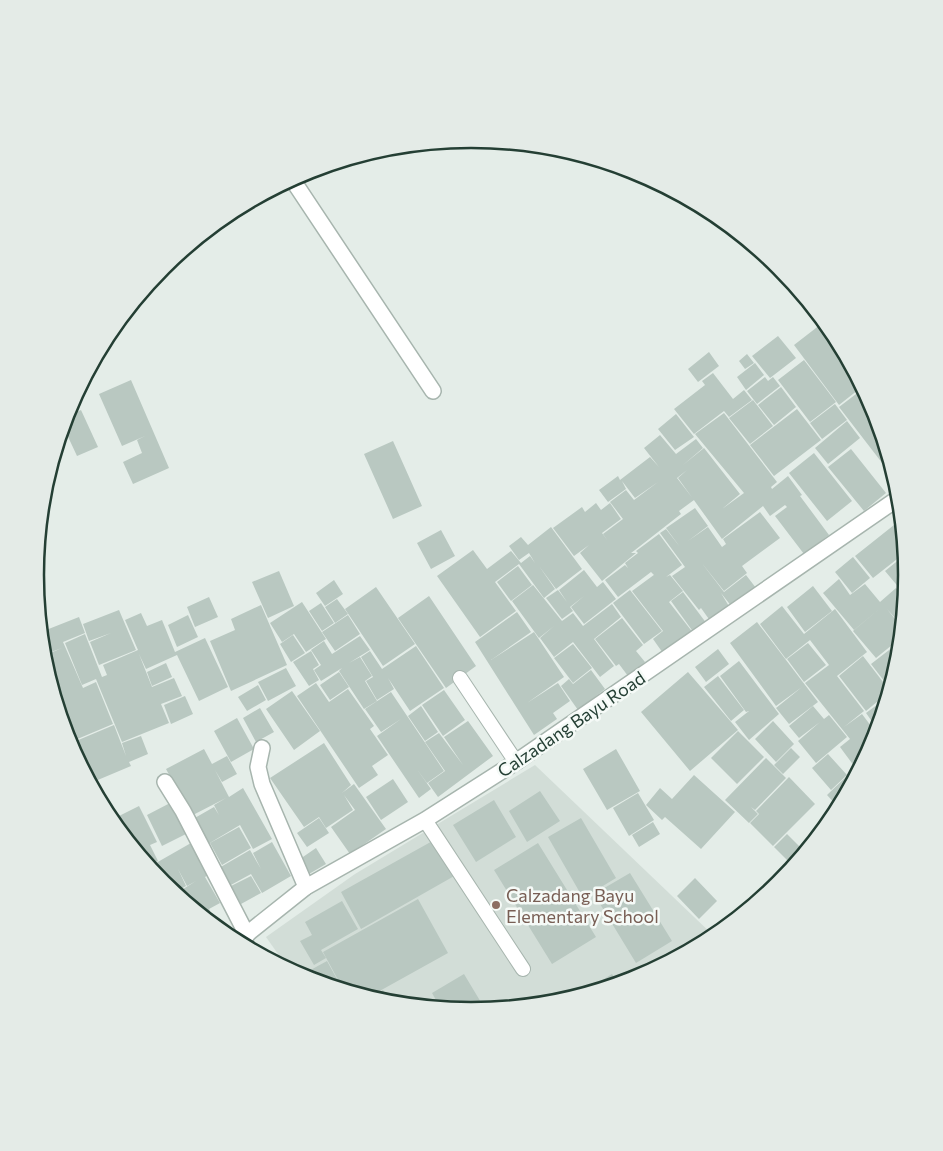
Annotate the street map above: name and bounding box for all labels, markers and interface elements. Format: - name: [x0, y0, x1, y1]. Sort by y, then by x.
- street label: Calzadang Bayu Road: [493, 666, 649, 782]
- place label: Calzadang Bayu Elementary School: [506, 884, 659, 927]
- marker: Calzadang Bayu Elementary School: [490, 899, 502, 911]

